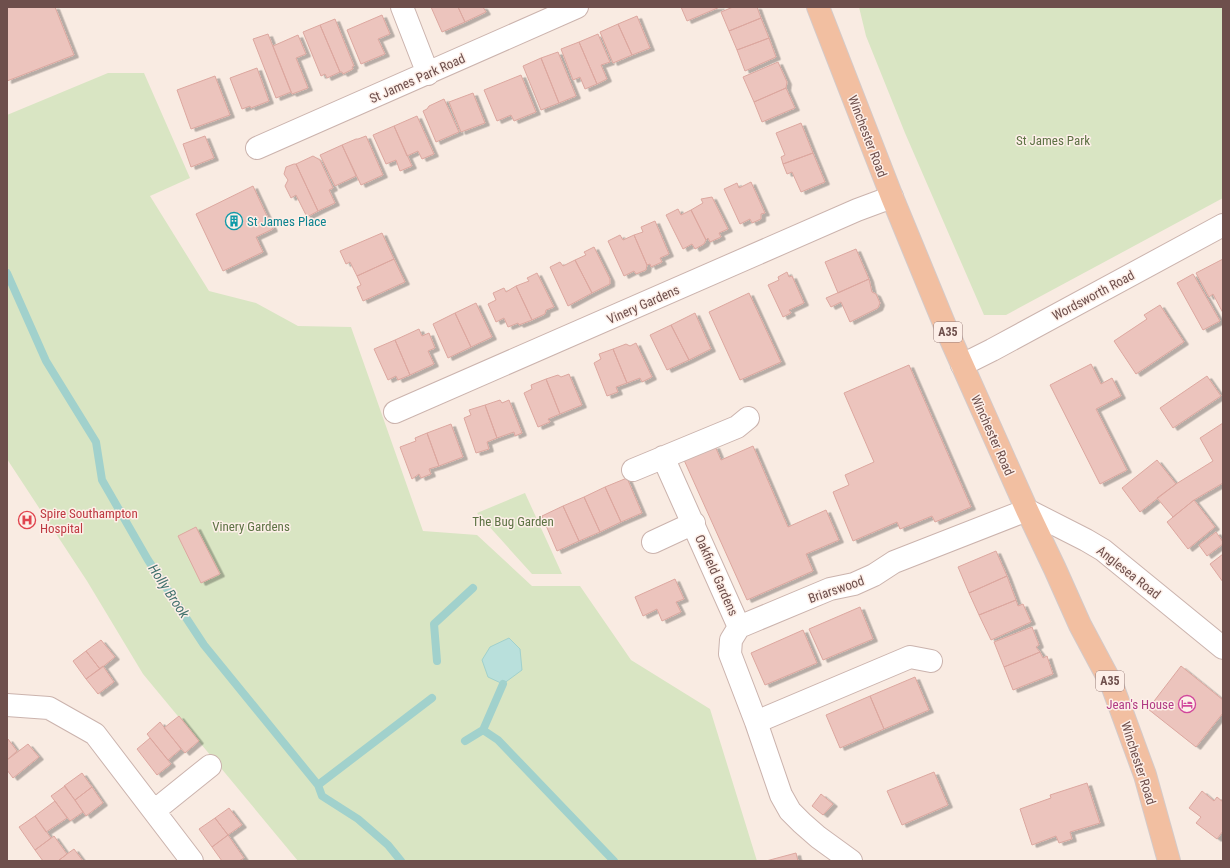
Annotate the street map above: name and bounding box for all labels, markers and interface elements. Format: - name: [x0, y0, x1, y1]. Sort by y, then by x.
- street label: St James Park Road: [367, 51, 467, 106]
- street label: Winchester Road: [845, 93, 890, 179]
- park label: St James Park: [1016, 133, 1090, 148]
- building icon: St James Place: [224, 211, 244, 231]
- place label: St James Place: [247, 214, 326, 229]
- street label: Wordsworth Road: [1050, 267, 1137, 323]
- street label: Vinery Gardens: [605, 282, 682, 327]
- road number: A35: [934, 322, 962, 342]
- street label: Winchester Road: [968, 393, 1017, 478]
- place label: Spire Southampton Hospital: [40, 506, 138, 536]
- hospital icon: Spire Southampton Hospital: [17, 510, 37, 530]
- park label: The Bug Garden: [472, 514, 554, 529]
- park label: Vinery Gardens: [212, 519, 290, 534]
- street label: Oakfield Gardens: [692, 532, 741, 618]
- street label: Anglesea Road: [1094, 543, 1164, 602]
- water label: Holly Brook: [145, 561, 193, 622]
- street label: Briarswood: [806, 573, 866, 606]
- road number: A35: [1096, 671, 1124, 691]
- hotel icon: Jean's House: [1177, 694, 1197, 714]
- place label: Jean's House: [1106, 697, 1174, 712]
- street label: Winchester Road: [1118, 720, 1159, 807]

